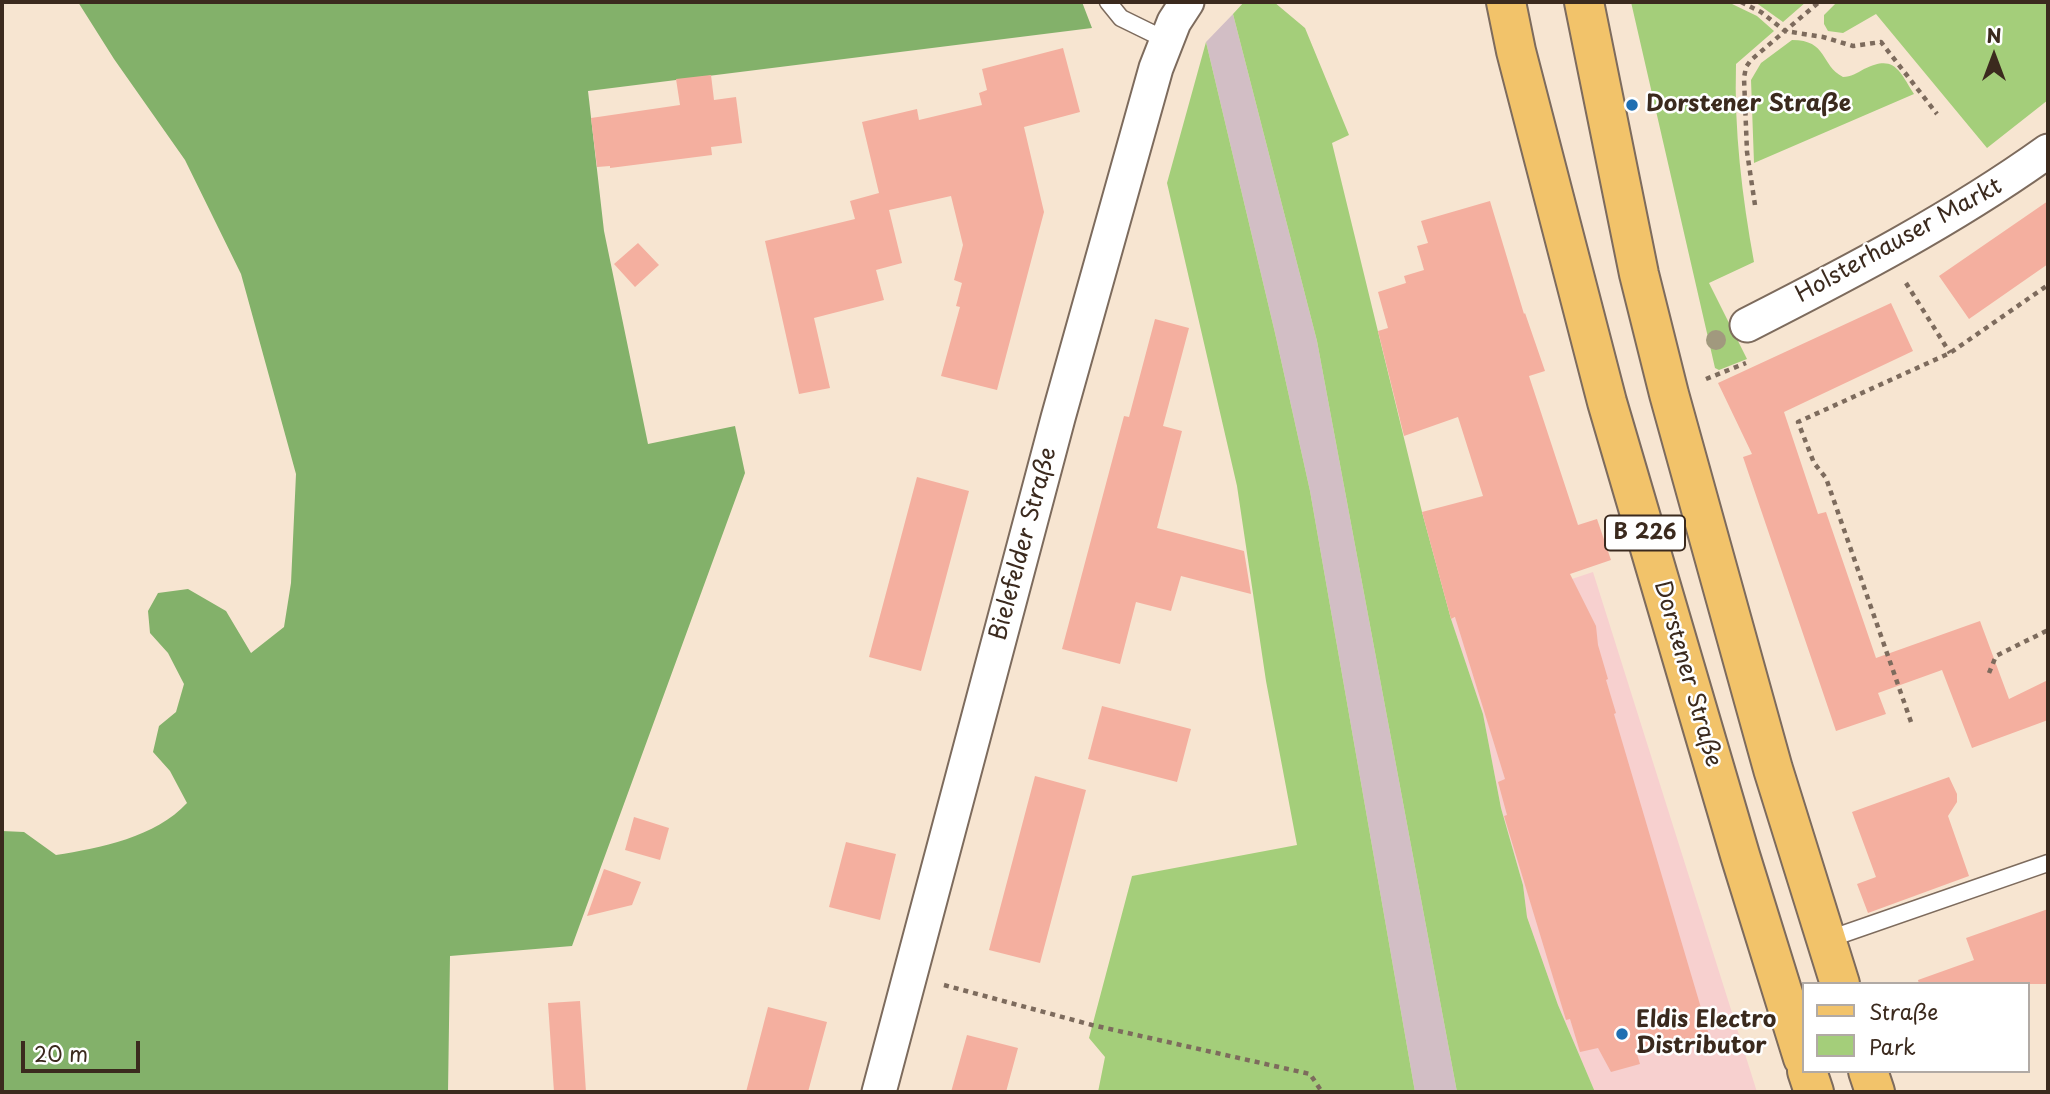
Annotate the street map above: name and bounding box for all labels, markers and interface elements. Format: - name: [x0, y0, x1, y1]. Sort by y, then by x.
- north arrow: [1959, 21, 2029, 91]
- text: N: [1986, 21, 2002, 49]
- place label: Dorstener Straße: [1646, 91, 1851, 119]
- marker: Dorstener Straße: [1624, 97, 1640, 113]
- street label: Holsterhauser Markt: [1791, 173, 2007, 309]
- street label: Bielefelder Straße: [985, 444, 1063, 644]
- road number: B 226: [1605, 516, 1685, 550]
- street label: Dorstener Straße: [1647, 578, 1727, 770]
- legend: [1801, 982, 2029, 1073]
- text: Straße: [1869, 995, 1938, 1027]
- place label: Eldis Electro Distributor: [1636, 1007, 1776, 1061]
- marker: Eldis Electro Distributor: [1614, 1026, 1630, 1042]
- scale bar: [24, 1028, 144, 1072]
- text: Park: [1869, 1030, 1916, 1062]
- text: 20 m: [34, 1037, 88, 1069]

